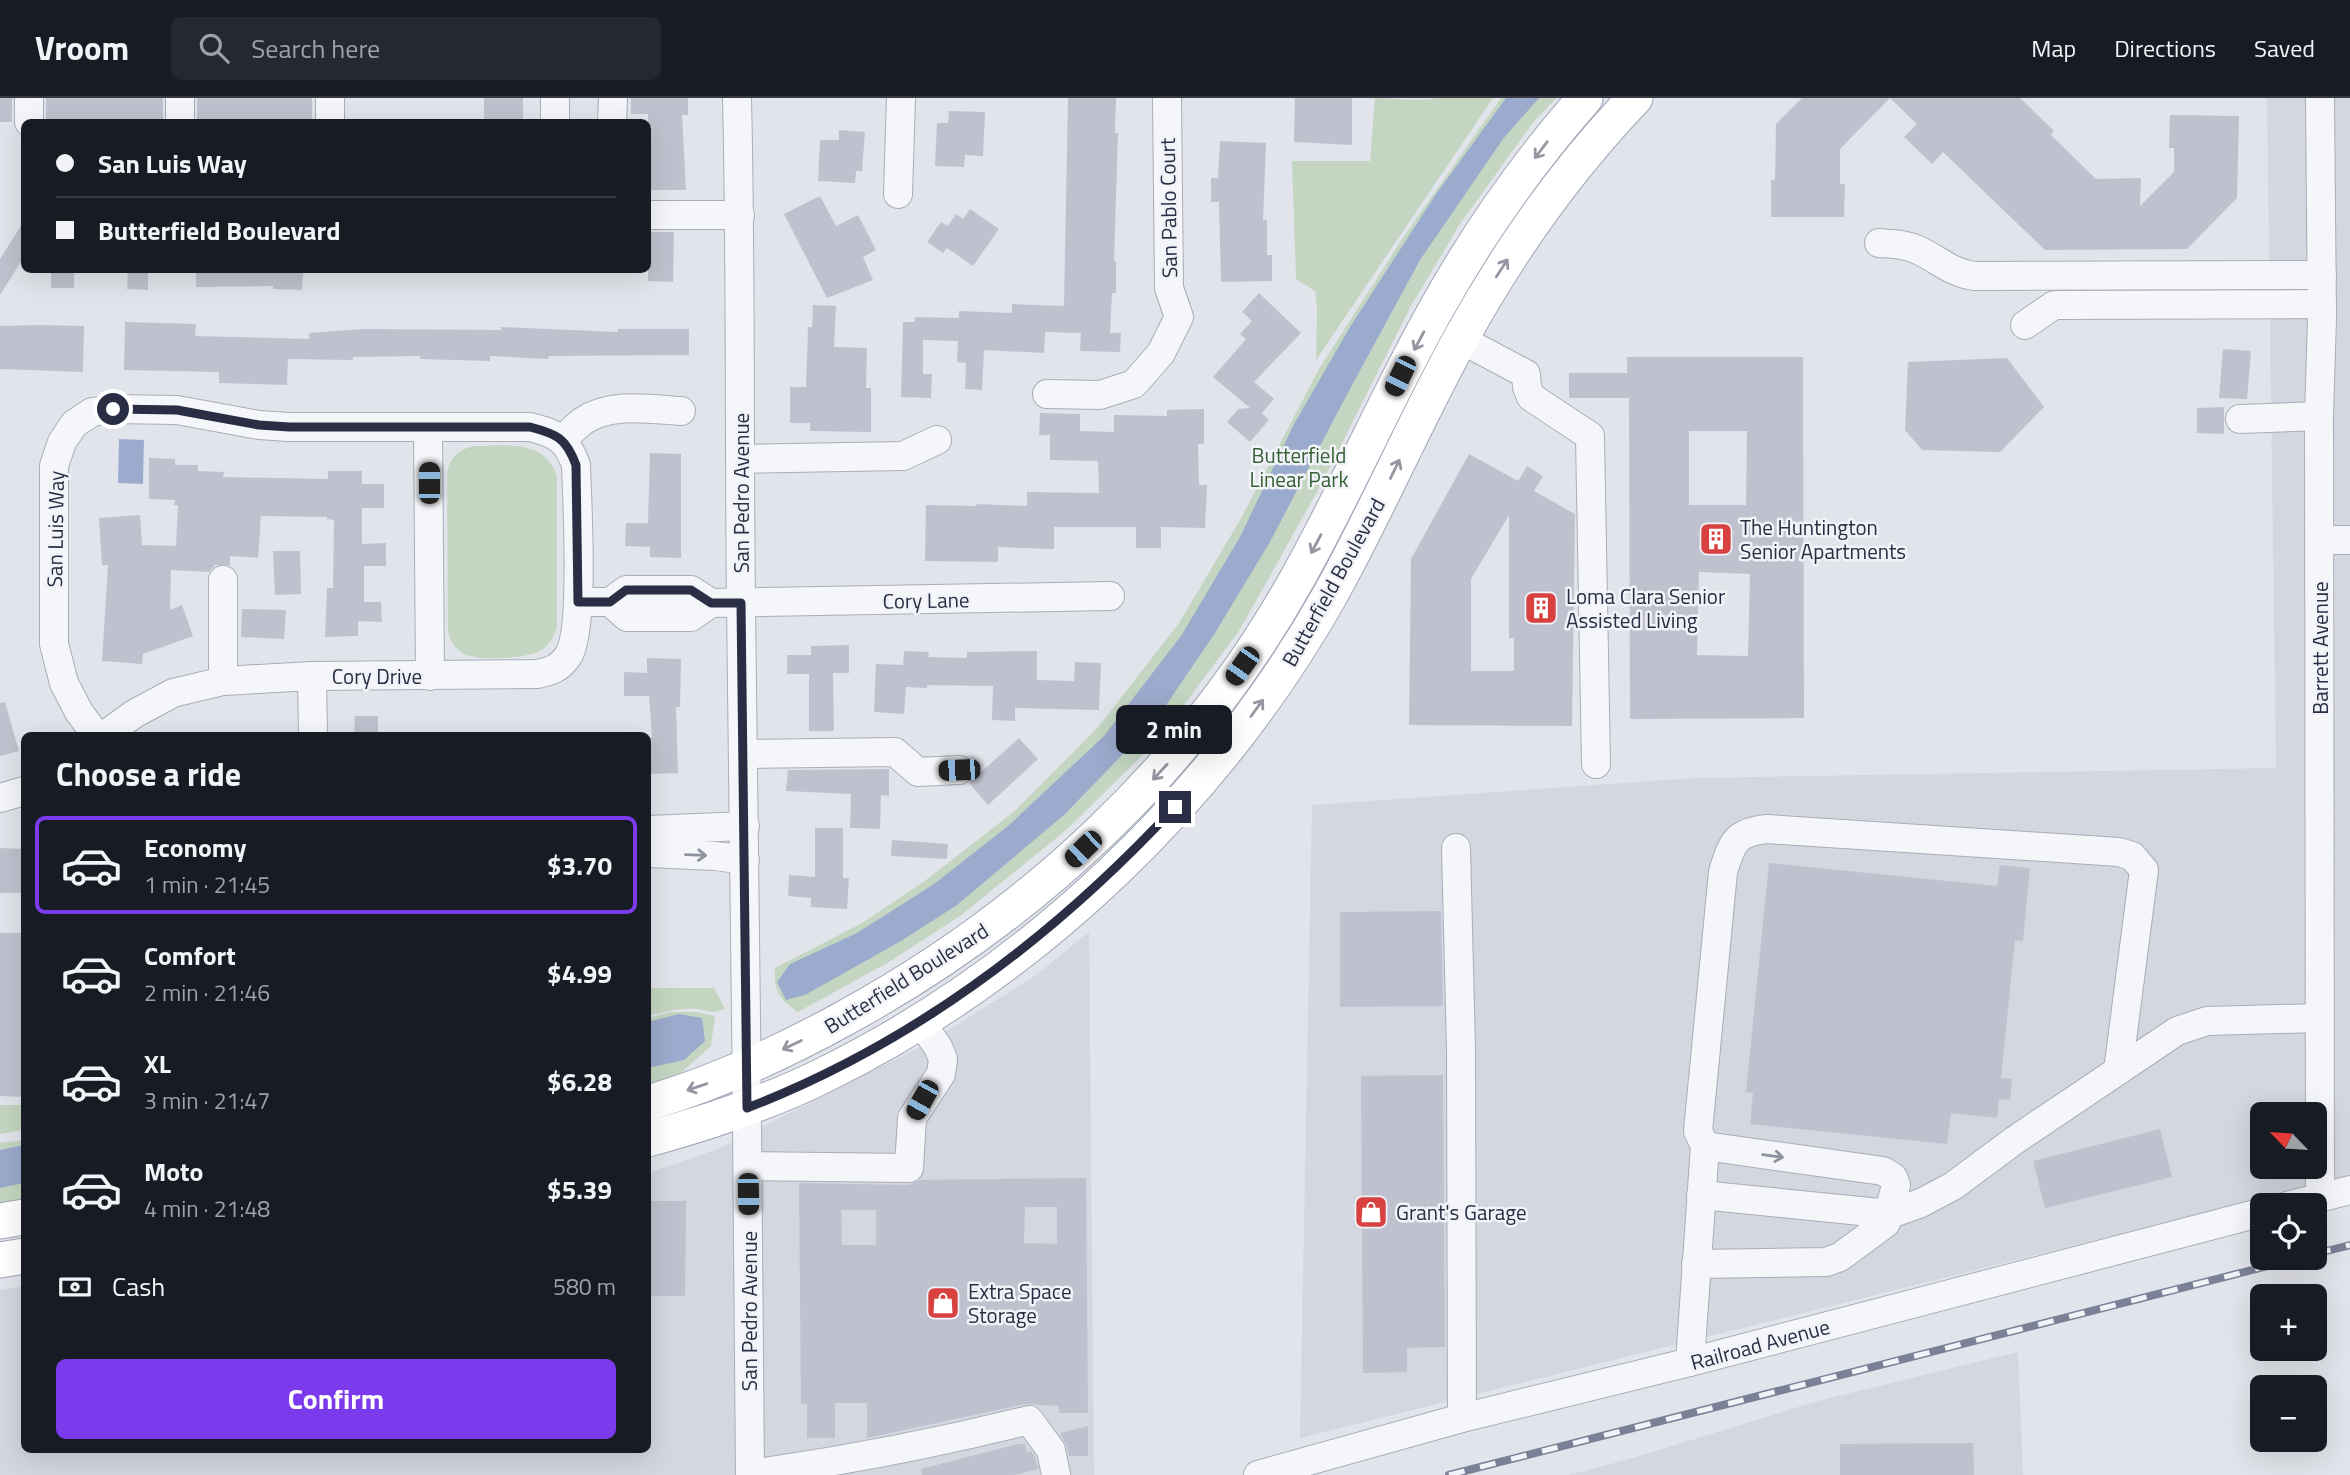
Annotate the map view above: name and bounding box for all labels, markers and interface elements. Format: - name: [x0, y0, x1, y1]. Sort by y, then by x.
- search box: [171, 17, 661, 80]
- text: Vroom: [35, 23, 129, 73]
- icon: search: [195, 29, 233, 67]
- text: Search here: [251, 29, 380, 68]
- text: Map: [2031, 30, 2076, 66]
- text: Directions: [2114, 30, 2216, 66]
- text: Saved: [2254, 30, 2315, 66]
- street label: San Pablo Court: [1151, 137, 1185, 278]
- one-way arrow: [1534, 140, 1548, 159]
- text: San Luis Way: [98, 144, 247, 183]
- text: Butterfield Boulevard: [98, 211, 341, 250]
- one-way arrow: [1495, 259, 1509, 279]
- one-way arrow: [1411, 330, 1425, 351]
- car: [1382, 353, 1419, 399]
- route start: [97, 393, 129, 425]
- street label: San Pedro Avenue: [725, 413, 757, 573]
- park label: Butterfield Linear Park: [1249, 439, 1349, 495]
- one-way arrow: [1388, 459, 1402, 480]
- car: [419, 462, 440, 504]
- street label: San Luis Way: [38, 470, 72, 588]
- street label: Butterfield Boulevard: [1273, 492, 1393, 672]
- place label: The Huntington Senior Apartments: [1740, 511, 1906, 567]
- building icon: The Huntington Senior Apartments: [1697, 520, 1735, 558]
- one-way arrow: [1309, 533, 1322, 554]
- place label: Loma Clara Senior Assisted Living: [1566, 580, 1725, 636]
- street label: Barrett Avenue: [2304, 581, 2336, 715]
- street label: Cory Lane: [882, 583, 970, 617]
- building icon: Loma Clara Senior Assisted Living: [1522, 589, 1560, 627]
- car: [1222, 643, 1263, 689]
- street label: Cory Drive: [332, 660, 422, 692]
- one-way arrow: [1250, 699, 1264, 718]
- callout: 2 min: [1117, 706, 1233, 754]
- text: 2 min: [1146, 712, 1202, 747]
- text: Choose a ride: [56, 750, 241, 798]
- car: [938, 759, 981, 781]
- one-way arrow: [1152, 763, 1168, 781]
- route end: [1159, 791, 1191, 823]
- car: [1061, 827, 1106, 871]
- text: Economy: [144, 828, 246, 867]
- icon: car: [60, 834, 123, 897]
- text: $3.70: [547, 846, 612, 885]
- one-way arrow: [685, 849, 708, 862]
- text: 1 min · 21:45: [144, 867, 270, 902]
- street label: Butterfield Boulevard: [818, 914, 994, 1042]
- text: Comfort: [144, 936, 236, 975]
- icon: car: [60, 942, 123, 1005]
- text: $4.99: [547, 954, 612, 993]
- text: 2 min · 21:46: [144, 975, 270, 1010]
- one-way arrow: [782, 1039, 803, 1053]
- text: XL: [144, 1044, 171, 1083]
- icon: car: [60, 1050, 123, 1113]
- text: $6.28: [547, 1062, 612, 1101]
- car: [903, 1077, 942, 1123]
- one-way arrow: [687, 1082, 709, 1094]
- text: 3 min · 21:47: [144, 1083, 270, 1118]
- north arrow: [2250, 1102, 2328, 1180]
- map controls: [2250, 1102, 2327, 1452]
- one-way arrow: [1761, 1149, 1784, 1162]
- text: Moto: [144, 1152, 203, 1191]
- icon: car: [60, 1158, 123, 1221]
- text: $5.39: [547, 1170, 612, 1209]
- car: [738, 1173, 759, 1215]
- text: 4 min · 21:48: [144, 1191, 270, 1226]
- shop icon: Grant's Garage: [1352, 1193, 1390, 1231]
- button: locate: [2250, 1193, 2327, 1270]
- place label: Grant's Garage: [1396, 1196, 1527, 1228]
- street label: San Pedro Avenue: [733, 1231, 765, 1391]
- text: Cash: [112, 1267, 165, 1306]
- icon: cash: [56, 1268, 94, 1306]
- text: 580 m: [553, 1269, 616, 1304]
- place label: Extra Space Storage: [968, 1275, 1072, 1331]
- shop icon: Extra Space Storage: [924, 1284, 962, 1322]
- button: +: [2250, 1284, 2327, 1361]
- street label: Railroad Avenue: [1687, 1310, 1833, 1378]
- button: Confirm: [56, 1359, 616, 1439]
- button: −: [2250, 1375, 2327, 1452]

